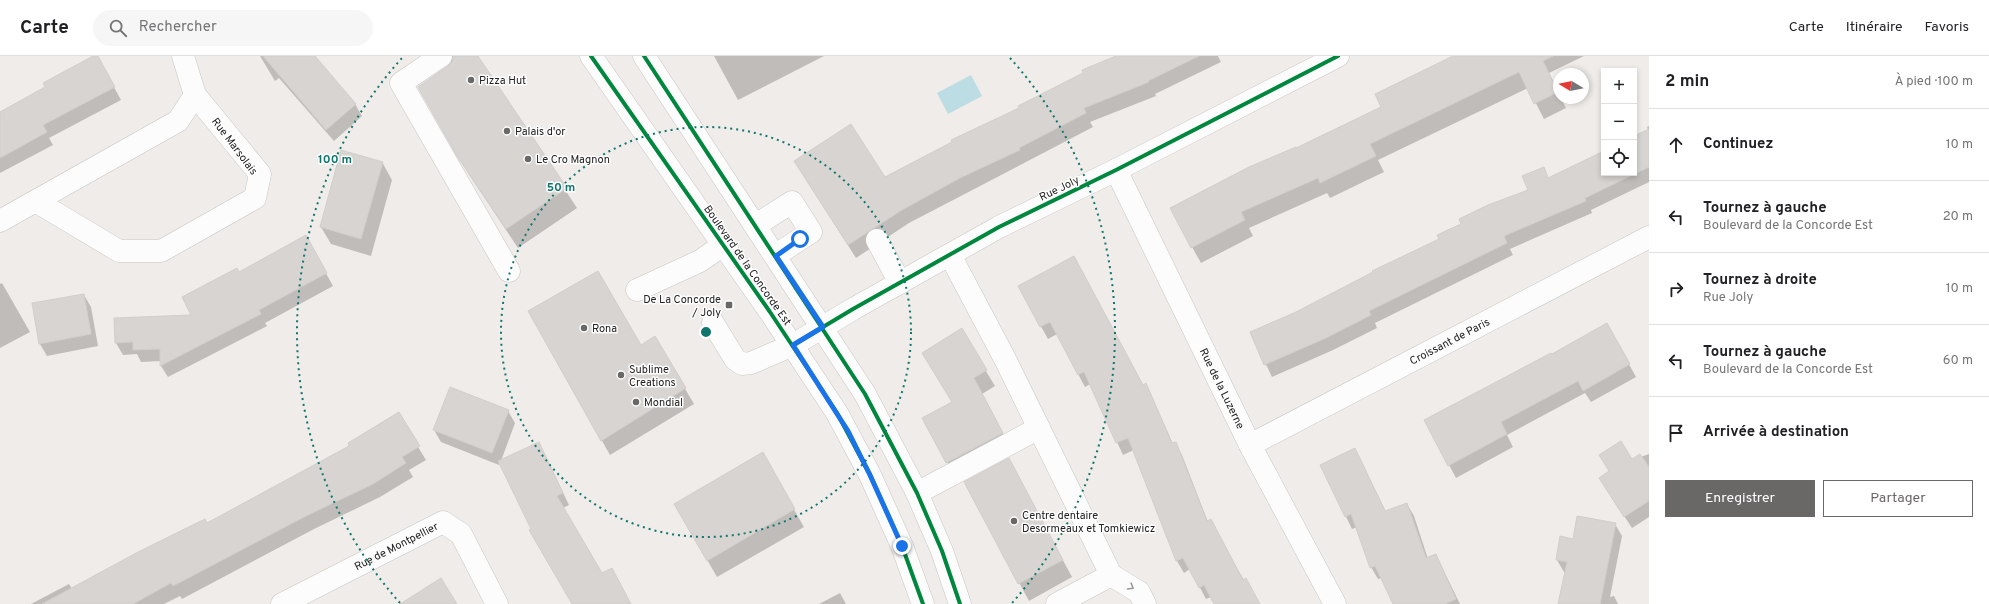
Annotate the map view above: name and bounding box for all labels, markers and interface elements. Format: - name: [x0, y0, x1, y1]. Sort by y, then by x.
- search box: [93, 10, 373, 46]
- text: Carte: [20, 16, 69, 40]
- icon: search: [107, 17, 129, 39]
- text: Rechercher: [139, 18, 217, 37]
- text: Carte: [1789, 19, 1824, 36]
- text: Itinéraire: [1846, 19, 1903, 36]
- text: Favoris: [1925, 19, 1969, 36]
- north arrow: [1553, 68, 1589, 104]
- map controls: [1601, 68, 1637, 176]
- button: +: [1601, 68, 1637, 104]
- text: 2 min: [1665, 71, 1709, 93]
- place label: Pizza Hut: [479, 74, 526, 88]
- text: À pied · 100 m: [1895, 74, 1973, 90]
- marker: Pizza Hut: [466, 75, 476, 85]
- button: −: [1601, 104, 1637, 140]
- street label: Rue Marsolais: [208, 115, 260, 178]
- place label: Palais d'or: [515, 125, 566, 139]
- marker: Palais d'or: [502, 126, 512, 136]
- icon: ahead: [1665, 134, 1687, 156]
- text: Continuez: [1703, 135, 1773, 154]
- text: 10 m: [1946, 137, 1973, 153]
- button: locate: [1601, 140, 1637, 176]
- text: 100 m: [318, 152, 352, 168]
- place label: Le Cro Magnon: [536, 153, 610, 167]
- marker: Le Cro Magnon: [523, 154, 533, 164]
- street label: Rue Joly: [1037, 173, 1082, 205]
- text: 50 m: [547, 180, 575, 196]
- text: Tournez à gauche: [1703, 199, 1827, 218]
- street label: Boulevard de la Concorde Est: [700, 203, 794, 329]
- icon: left: [1665, 206, 1687, 228]
- text: 20 m: [1943, 209, 1973, 225]
- text: Boulevard de la Concorde Est: [1703, 218, 1873, 234]
- route start: [791, 230, 809, 248]
- text: Tournez à droite: [1703, 271, 1817, 290]
- icon: right: [1665, 278, 1687, 300]
- text: 10 m: [1946, 281, 1973, 297]
- text: Rue Joly: [1703, 290, 1753, 306]
- place label: De La Concorde / Joly: [643, 293, 721, 320]
- marker: De La Concorde / Joly: [724, 300, 734, 310]
- street label: Croissant de Paris: [1407, 315, 1493, 369]
- place label: Rona: [592, 322, 617, 336]
- marker: Rona: [579, 323, 589, 333]
- centre of rings: [699, 325, 713, 339]
- text: Tournez à gauche: [1703, 343, 1827, 362]
- street label: Rue de la Luzerne: [1196, 346, 1247, 432]
- icon: left: [1665, 350, 1687, 372]
- text: 60 m: [1943, 353, 1973, 369]
- text: Boulevard de la Concorde Est: [1703, 362, 1873, 378]
- place label: Sublime Creations: [629, 363, 676, 390]
- marker: Sublime Creations: [616, 370, 626, 380]
- place label: Mondial: [644, 396, 683, 410]
- marker: Mondial: [631, 397, 641, 407]
- icon: arrive: [1665, 422, 1687, 444]
- text: Arrivée à destination: [1703, 423, 1849, 442]
- button: Enregistrer: [1665, 480, 1815, 517]
- button: Partager: [1823, 480, 1973, 517]
- place label: Centre dentaire Desormeaux et Tomkiewicz: [1022, 509, 1155, 536]
- marker: Centre dentaire Desormeaux et Tomkiewicz: [1009, 516, 1019, 526]
- street label: Rue de Montpellier: [352, 519, 442, 574]
- route end: [893, 537, 911, 555]
- one-way arrow: [1127, 582, 1134, 590]

